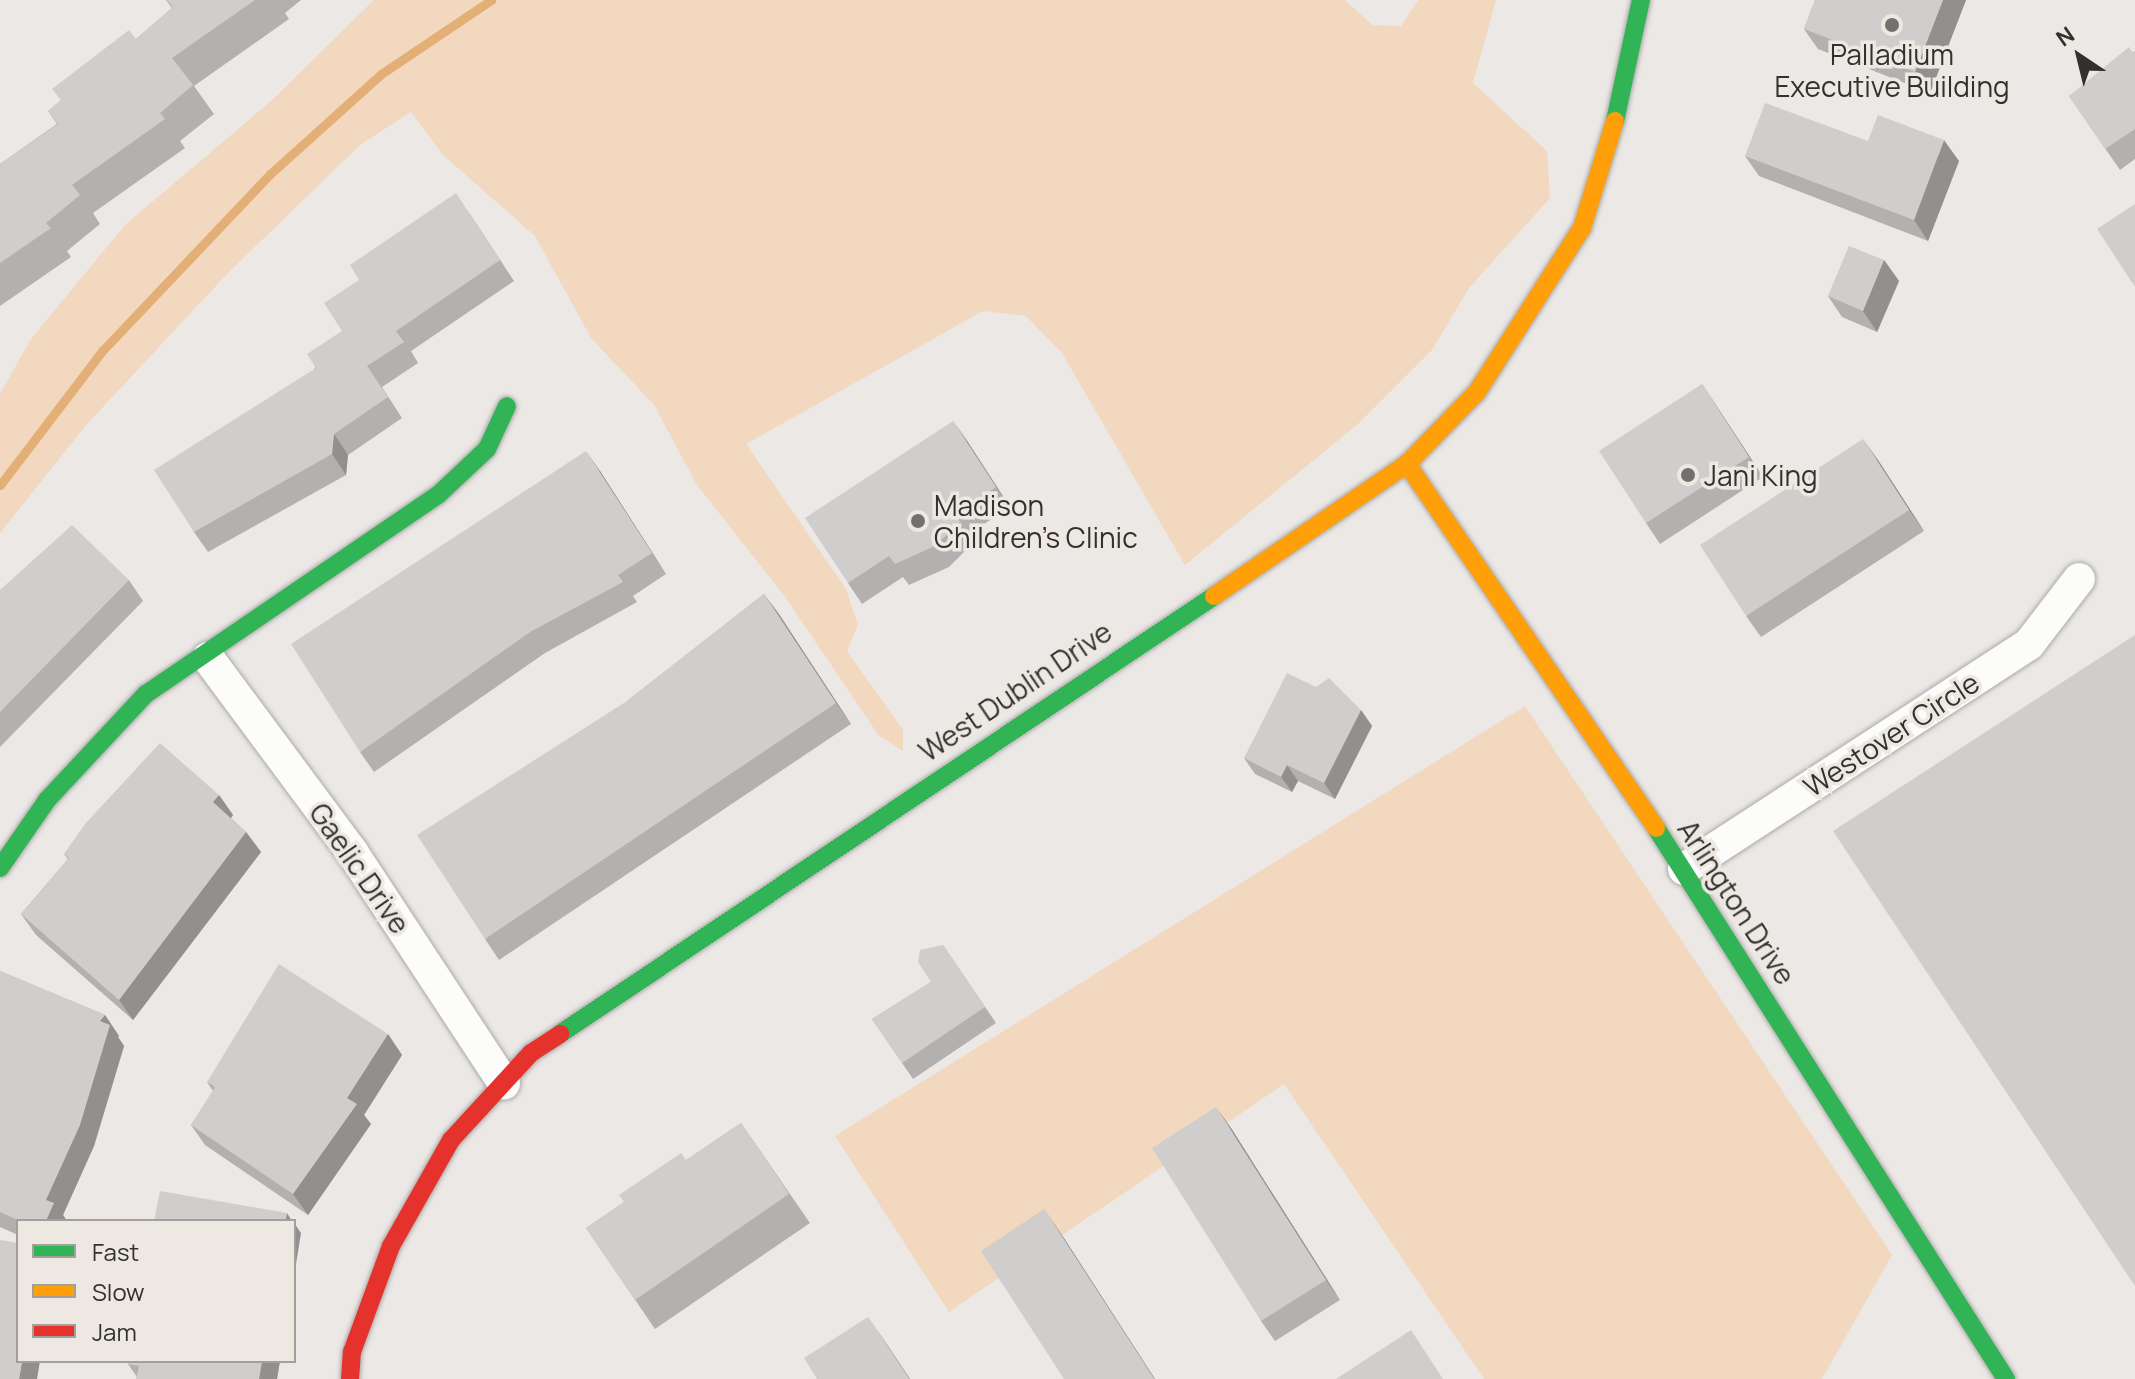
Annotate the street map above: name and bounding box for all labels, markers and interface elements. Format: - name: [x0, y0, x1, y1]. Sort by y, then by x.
- marker: Palladium Executive Building: [1883, 16, 1901, 34]
- north arrow: [2039, 16, 2119, 96]
- text: N: [2050, 20, 2080, 53]
- place label: Palladium Executive Building: [1774, 37, 2010, 103]
- place label: Jani King: [1704, 458, 1818, 492]
- marker: Jani King: [1679, 466, 1697, 484]
- place label: Madison Children's Clinic: [934, 488, 1137, 554]
- marker: Madison Children's Clinic: [909, 512, 927, 530]
- street label: West Dublin Drive: [912, 614, 1118, 768]
- street label: Westover Circle: [1797, 665, 1985, 803]
- street label: Gaelic Drive: [303, 796, 417, 940]
- street label: Arlington Drive: [1671, 814, 1803, 990]
- legend: [16, 1219, 296, 1363]
- text: Fast: [92, 1235, 139, 1268]
- text: Slow: [92, 1275, 145, 1308]
- text: Jam: [92, 1315, 137, 1348]

